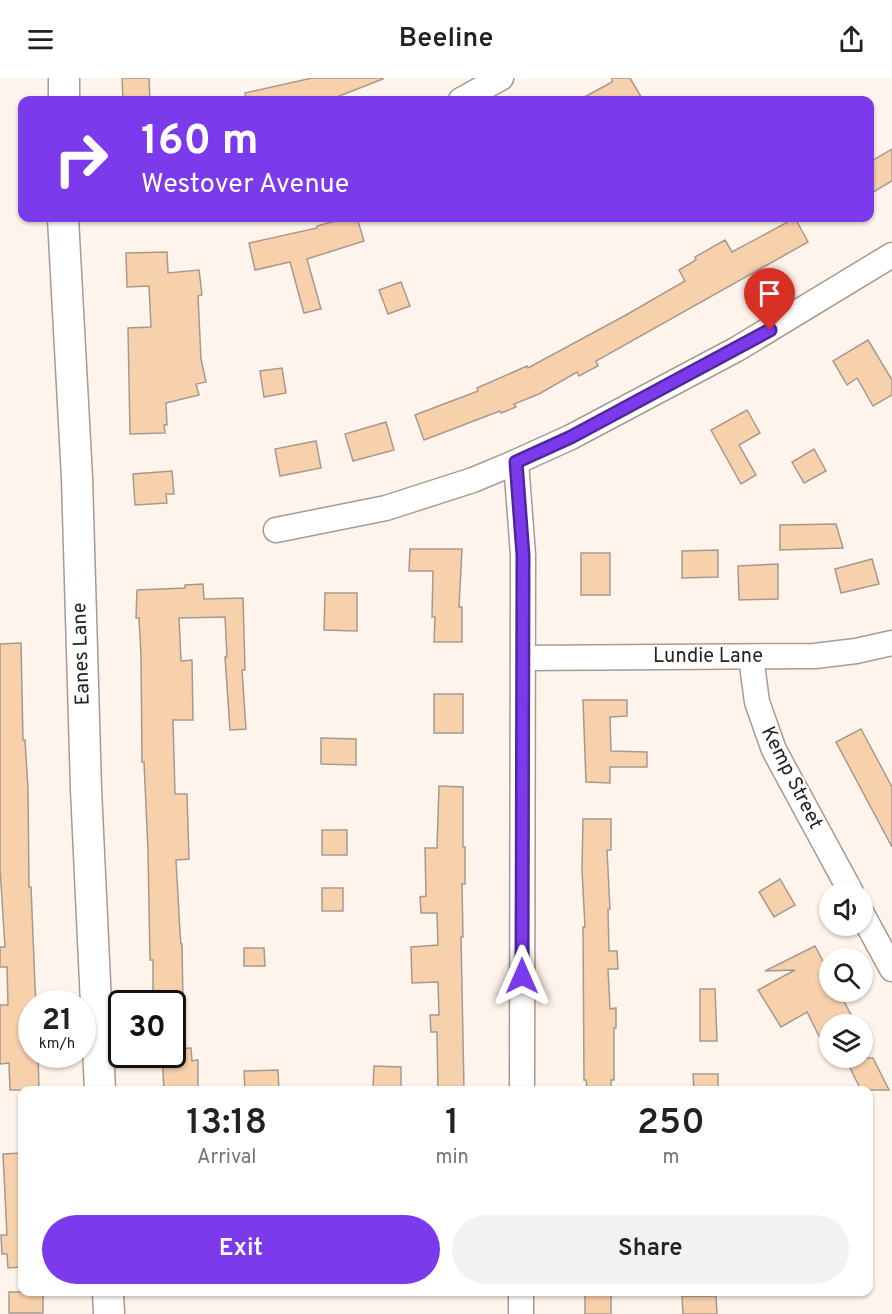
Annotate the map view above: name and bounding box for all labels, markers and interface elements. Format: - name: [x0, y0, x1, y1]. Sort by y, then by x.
- text: Beeline: [399, 22, 493, 56]
- icon: menu: [24, 23, 57, 56]
- icon: share: [835, 23, 868, 56]
- text: 160 m: [141, 116, 259, 169]
- icon: right: [42, 120, 120, 198]
- text: Westover Avenue: [141, 168, 349, 202]
- pin: [744, 268, 795, 330]
- icon: arrive: [753, 277, 786, 310]
- street label: Eanes Lane: [67, 602, 97, 706]
- street label: Lundie Lane: [653, 644, 763, 670]
- street label: Kemp Street: [754, 722, 828, 834]
- map controls: [819, 882, 873, 1068]
- button: sound: [819, 882, 873, 936]
- position arrow: [490, 944, 554, 1008]
- button: search: [819, 948, 873, 1002]
- speed limit sign: 30: [108, 990, 186, 1068]
- text: 21: [42, 1003, 72, 1040]
- button: layers: [819, 1014, 873, 1068]
- text: km/h: [39, 1035, 75, 1054]
- text: 13:18: [186, 1101, 267, 1147]
- text: 1: [445, 1101, 459, 1147]
- text: 250: [637, 1101, 705, 1147]
- text: Arrival: [197, 1145, 257, 1171]
- text: min: [435, 1145, 469, 1171]
- text: m: [662, 1145, 679, 1171]
- button: Exit: [42, 1215, 440, 1284]
- button: Share: [452, 1215, 849, 1284]

